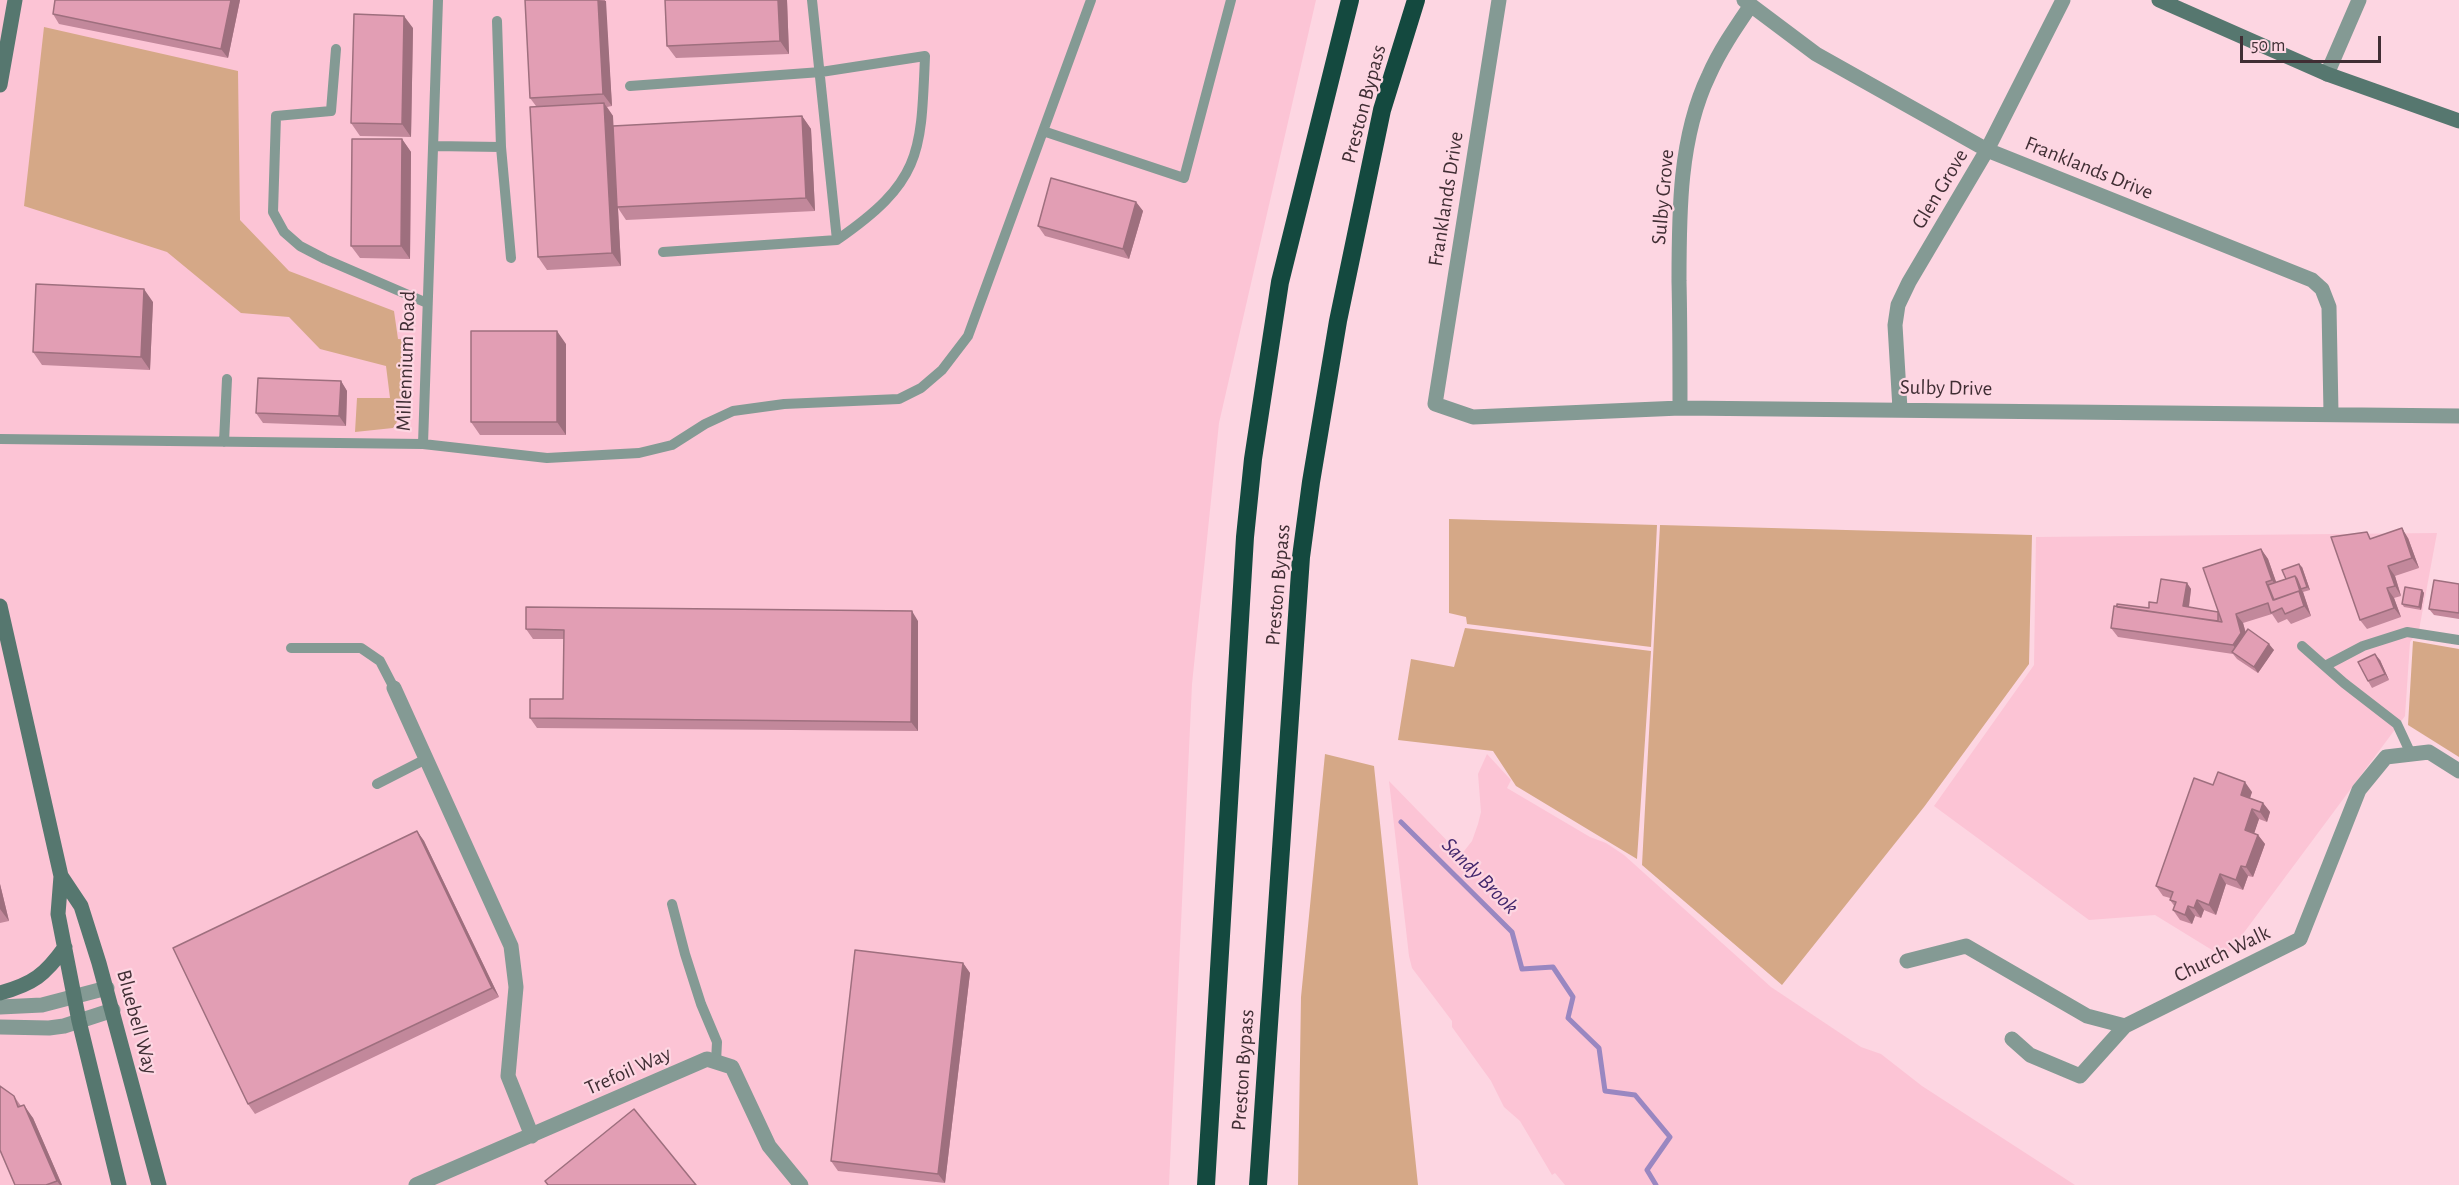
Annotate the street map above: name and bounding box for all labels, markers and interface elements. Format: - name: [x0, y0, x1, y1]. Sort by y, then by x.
- scale bar: [2243, 24, 2384, 62]
- text: 50 m: [2251, 37, 2285, 55]
- street label: Preston Bypass: [1336, 42, 1392, 166]
- street label: Franklands Drive: [1423, 130, 1469, 268]
- street label: Franklands Drive: [2021, 131, 2157, 205]
- street label: Glen Grove: [1906, 144, 1974, 234]
- street label: Sulby Grove: [1646, 148, 1680, 246]
- street label: Millennium Road: [391, 290, 421, 432]
- street label: Sulby Drive: [1900, 375, 1992, 401]
- street label: Preston Bypass: [1260, 523, 1296, 647]
- water label: Sandy Brook: [1436, 832, 1524, 920]
- street label: Church Walk: [2170, 920, 2274, 988]
- street label: Bluebell Way: [111, 967, 163, 1077]
- street label: Preston Bypass: [1226, 1008, 1260, 1132]
- street label: Trefoil Way: [581, 1041, 675, 1101]

